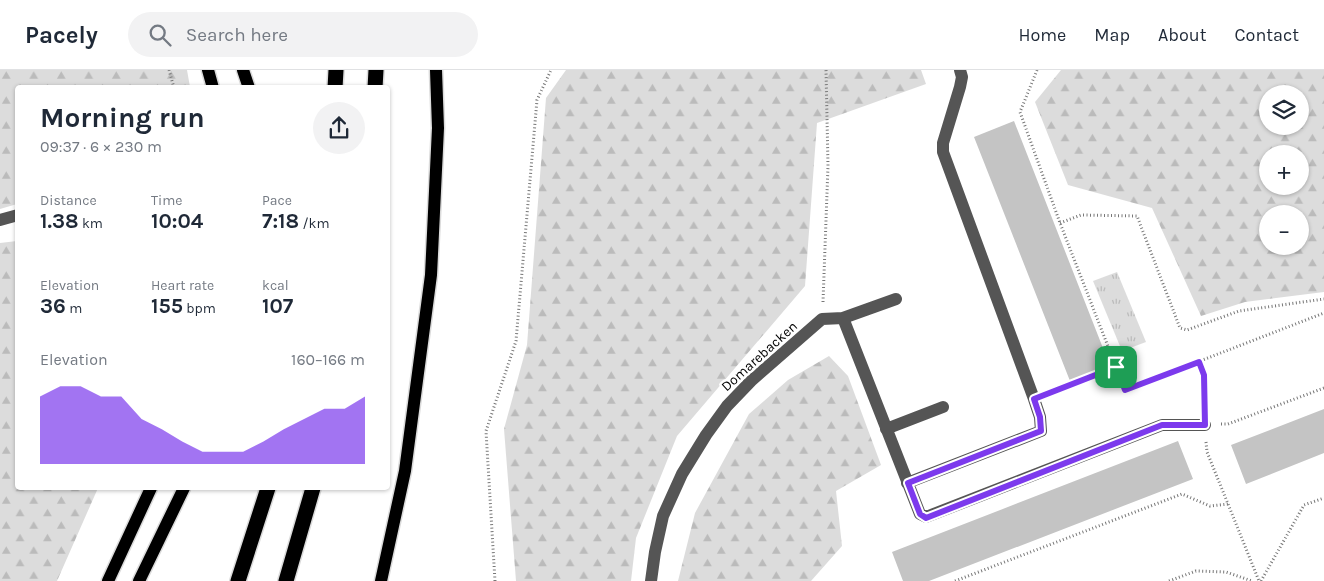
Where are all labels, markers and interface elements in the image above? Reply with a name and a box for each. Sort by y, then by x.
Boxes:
search box [128,12,478,57]
text: Pacely [25,21,98,49]
icon: search [146,21,174,49]
text: Search here [186,24,288,46]
text: Home [1018,24,1066,46]
text: Map [1094,24,1130,46]
text: About [1158,24,1207,46]
text: Contact [1235,24,1299,46]
map controls [1259,85,1309,255]
button: layers [1259,85,1309,135]
text: Morning run [40,101,205,134]
button: share [313,102,365,154]
text: 09:37 · 6 × 230 m [40,137,162,156]
button: + [1259,145,1309,195]
text: Distance [40,192,97,209]
text: Time [151,192,182,209]
text: Pace [262,192,292,209]
button: − [1259,205,1309,255]
text: 1.38 [40,209,79,233]
text: 10:04 [151,209,203,233]
text: 7:18 [262,209,299,233]
text: km [79,215,103,232]
text: /km [299,215,330,232]
text: Elevation [40,277,99,294]
text: Heart rate [151,277,214,294]
text: kcal [262,277,289,294]
text: 36 [40,294,66,318]
text: 155 [151,294,183,318]
text: 107 [262,294,293,318]
text: m [66,300,82,317]
text: bpm [183,300,216,317]
street label: Domarebacken [718,318,801,395]
pin [1095,346,1137,388]
text: Elevation [40,350,108,369]
text: 160–166 m [291,350,365,369]
icon: arrive [1102,353,1130,381]

